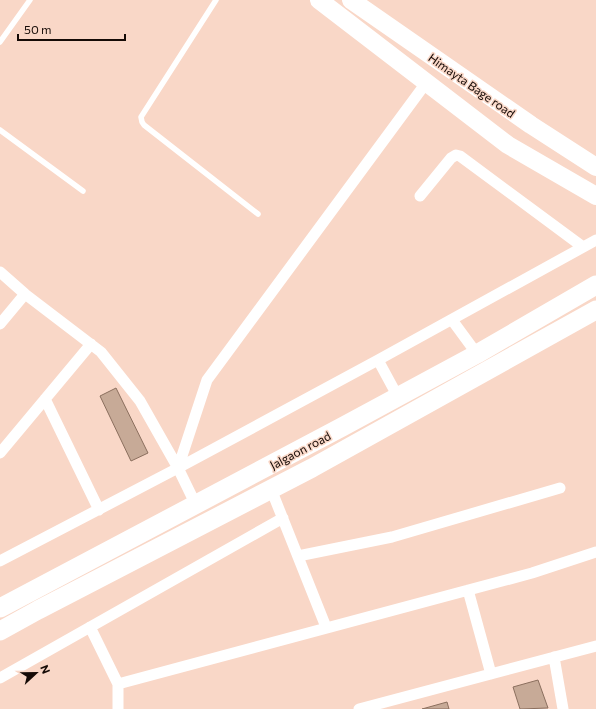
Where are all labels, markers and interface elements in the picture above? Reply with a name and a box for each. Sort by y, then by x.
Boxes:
scale bar [18,16,125,42]
text: 50 m [24,22,52,36]
street label: Himayta Bage road [426,50,518,120]
street label: Jalgaon road [267,428,333,473]
north arrow [16,653,56,693]
text: N [38,663,53,675]

